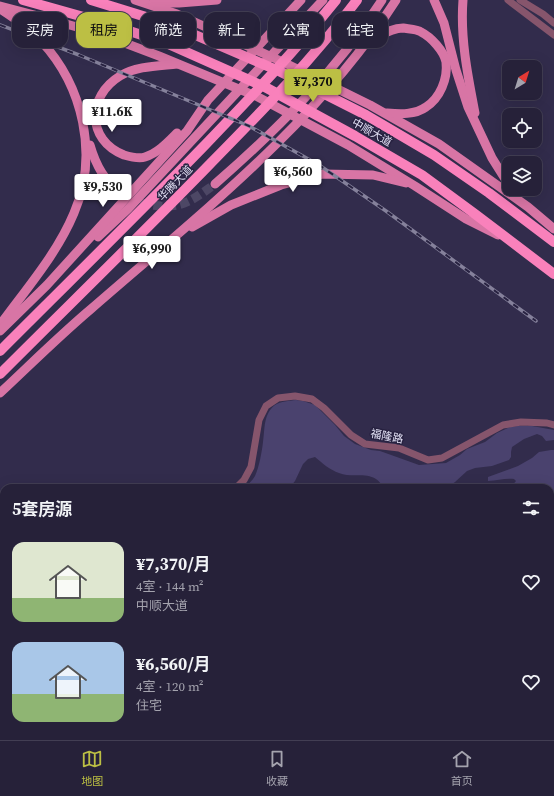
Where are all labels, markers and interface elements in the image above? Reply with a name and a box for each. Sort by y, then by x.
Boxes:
chip: 买房 [12,12,68,48]
chip: 租房 [76,12,132,48]
chip: 筛选 [140,12,196,48]
chip: 新上 [204,12,260,48]
chip: 公寓 [268,12,324,48]
chip: 住宅 [332,12,388,48]
north arrow [502,60,542,100]
map controls [502,60,542,196]
pin: ¥7,370 [280,69,346,103]
text: ¥7,370 [293,73,333,90]
pin: ¥11.6K [79,99,145,133]
text: ¥11.6K [91,103,133,120]
button: locate [502,108,542,148]
street label: 中顺大道 [349,115,395,150]
button: layers [502,156,542,196]
pin: ¥6,560 [260,159,326,193]
street label: 华腾大道 [155,162,196,204]
text: ¥6,560 [273,163,313,180]
pin: ¥9,530 [70,174,136,208]
text: ¥9,530 [83,178,123,195]
pin: ¥6,990 [119,236,185,270]
text: ¥6,990 [132,240,172,257]
street label: 福隆路 [369,426,405,447]
text: 5套房源 [12,497,72,521]
icon: filters [520,497,542,519]
text: ¥7,370/月 [136,552,211,576]
icon: home [44,558,92,606]
icon: heart [520,571,542,593]
text: 4室 · 144 m² [136,578,204,595]
text: 中顺大道 [136,597,188,614]
text: ¥6,560/月 [136,652,211,676]
icon: home [44,658,92,706]
icon: heart [520,671,542,693]
text: 4室 · 120 m² [136,678,204,695]
text: 住宅 [136,697,162,714]
tab: 地图 [81,748,103,789]
tab: 收藏 [266,748,288,789]
tab: 首页 [451,748,473,789]

